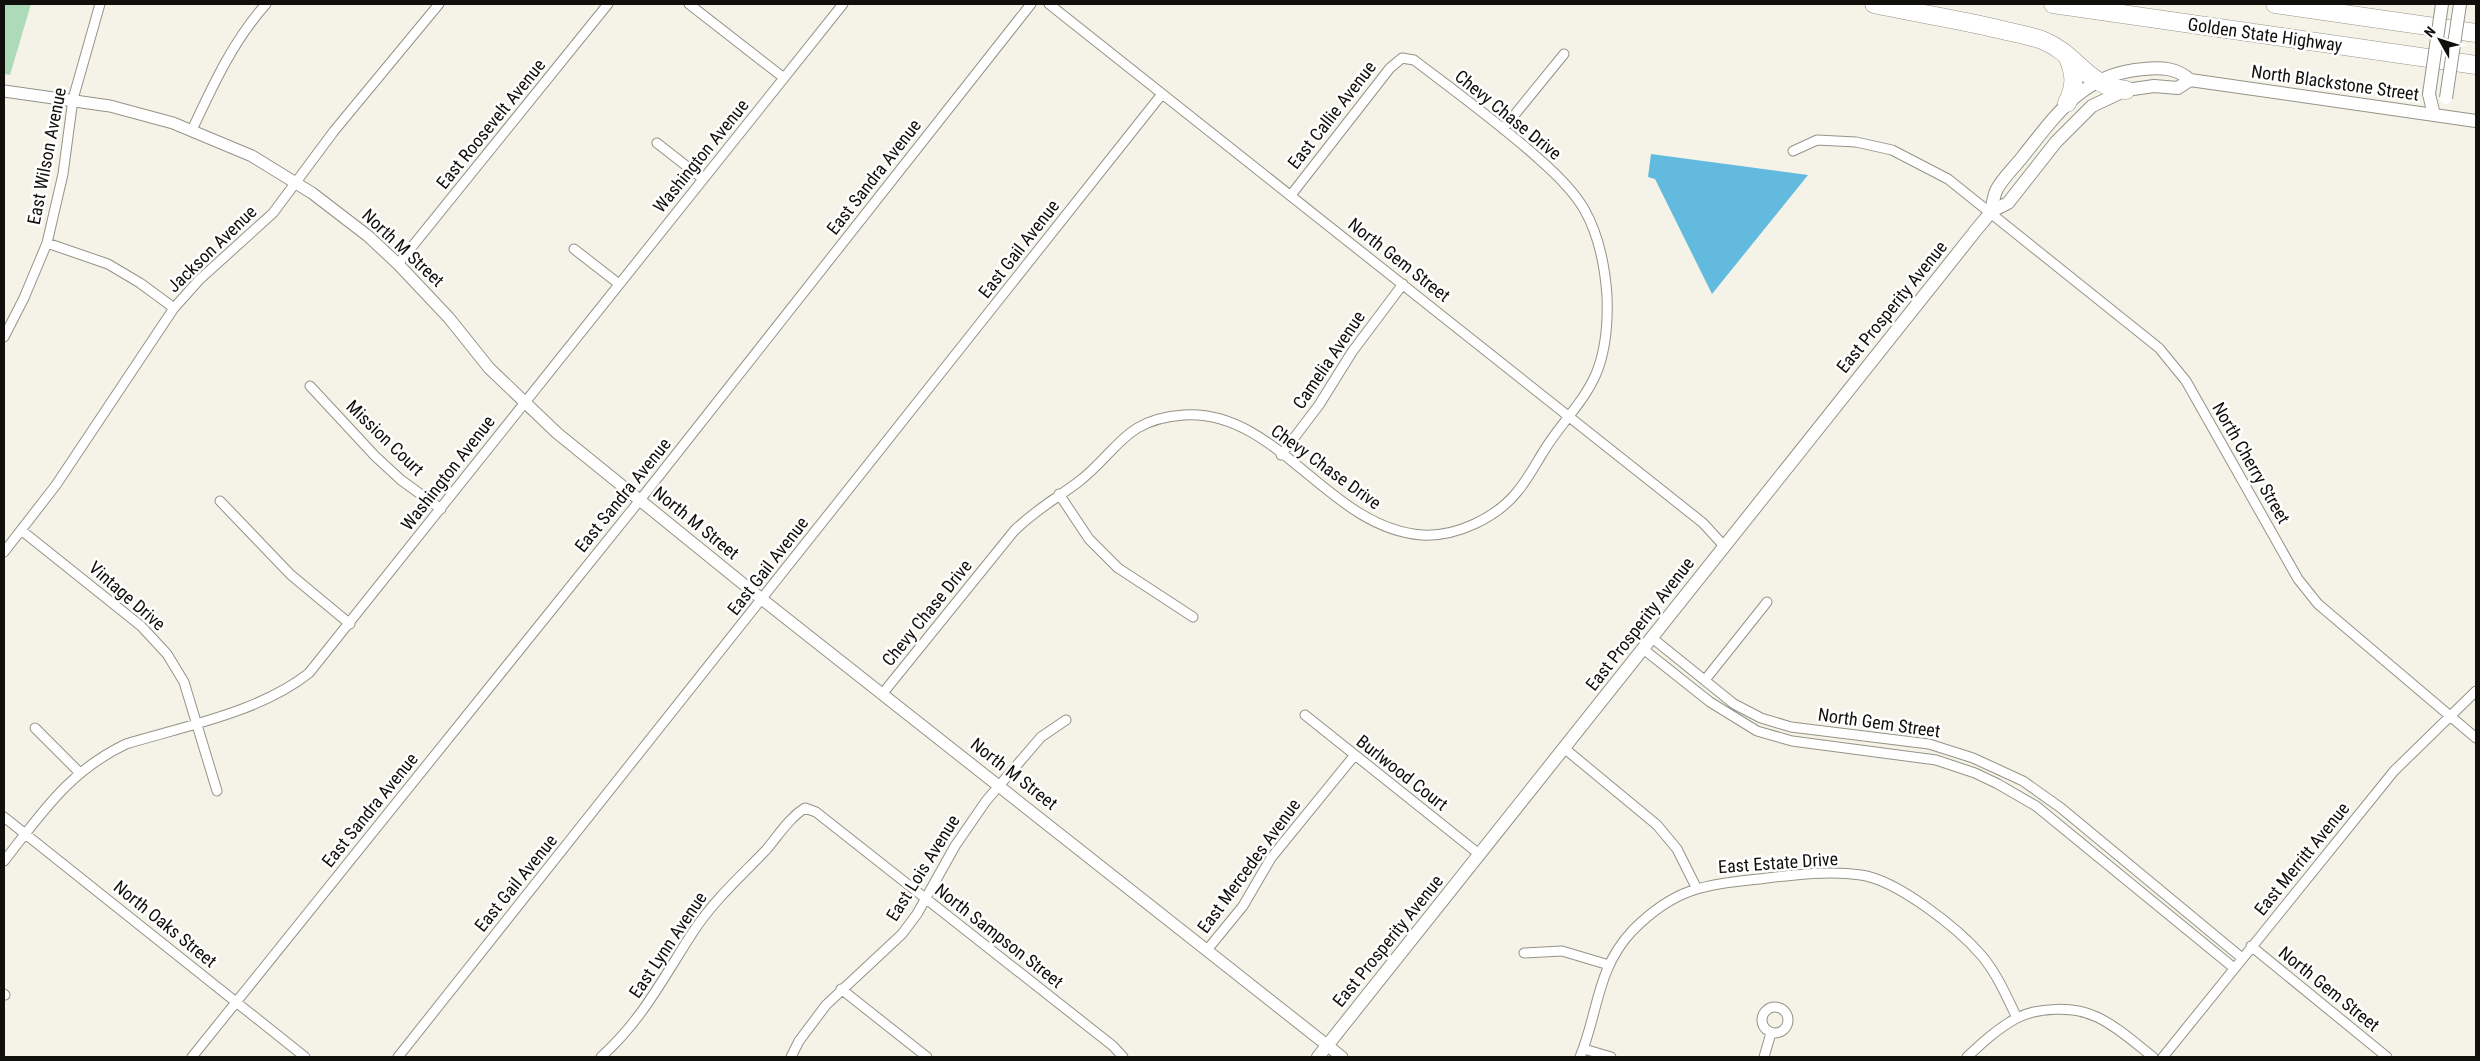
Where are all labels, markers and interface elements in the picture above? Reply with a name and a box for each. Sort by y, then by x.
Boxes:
street label: Golden State Highway [2186,13,2344,56]
north arrow [2415,15,2465,65]
text: N [2421,23,2439,40]
street label: East Roosevelt Avenue [432,55,549,193]
street label: East Callie Avenue [1283,57,1380,173]
street label: North Blackstone Street [2250,60,2420,105]
street label: Chevy Chase Drive [1451,65,1566,164]
street label: East Wilson Avenue [23,86,70,226]
street label: Washington Avenue [649,95,753,217]
street label: East Sandra Avenue [822,115,925,239]
street label: East Gail Avenue [974,195,1063,302]
street label: Jackson Avenue [163,201,261,296]
street label: North M Street [358,204,449,291]
street label: North Gem Street [1344,213,1454,306]
street label: East Prosperity Avenue [1832,237,1951,377]
street label: Camelia Avenue [1288,307,1369,413]
street label: Mission Court [342,396,428,480]
street label: North Cherry Street [2208,398,2295,527]
street label: Washington Avenue [396,411,499,534]
street label: Chevy Chase Drive [1267,420,1385,514]
street label: East Sandra Avenue [570,433,675,556]
street label: North M Street [649,482,743,564]
street label: East Gail Avenue [723,512,812,619]
street label: East Prosperity Avenue [1581,553,1698,695]
street label: Chevy Chase Drive [877,555,976,670]
street label: Vintage Drive [85,557,170,634]
street label: North Gem Street [1817,704,1942,741]
street label: Burlwood Court [1352,730,1452,815]
street label: North M Street [967,733,1062,814]
street label: East Sandra Avenue [317,748,422,871]
street label: East Mercedes Avenue [1193,794,1304,937]
street label: East Merritt Avenue [2250,798,2354,919]
street label: East Lois Avenue [882,811,964,925]
street label: East Gail Avenue [470,830,561,935]
street label: East Estate Drive [1717,848,1839,877]
street label: East Prosperity Avenue [1328,871,1447,1011]
street label: North Oaks Street [110,876,221,972]
street label: North Sampson Street [931,879,1068,992]
street label: East Lynn Avenue [624,888,711,1002]
street label: North Gem Street [2275,942,2384,1036]

